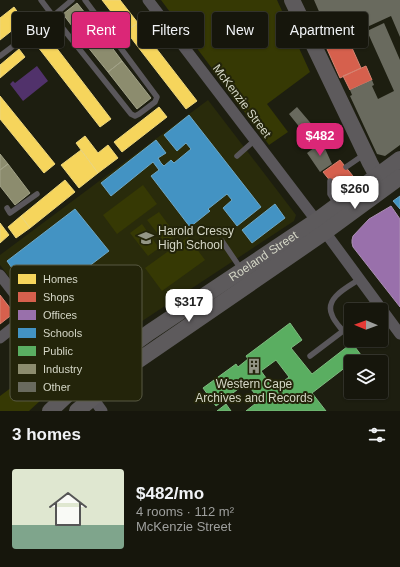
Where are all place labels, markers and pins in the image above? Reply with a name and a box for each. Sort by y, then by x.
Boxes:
pin: $482 [296,123,344,157]
pin: $260 [331,176,379,210]
place label: Harold Cressy High School [158,224,234,252]
school or university icon: Harold Cressy High School [137,229,155,247]
pin: $317 [165,289,213,323]
building icon: Western Cape Archives and Records [245,357,263,375]
place label: Western Cape Archives and Records [195,377,313,405]

